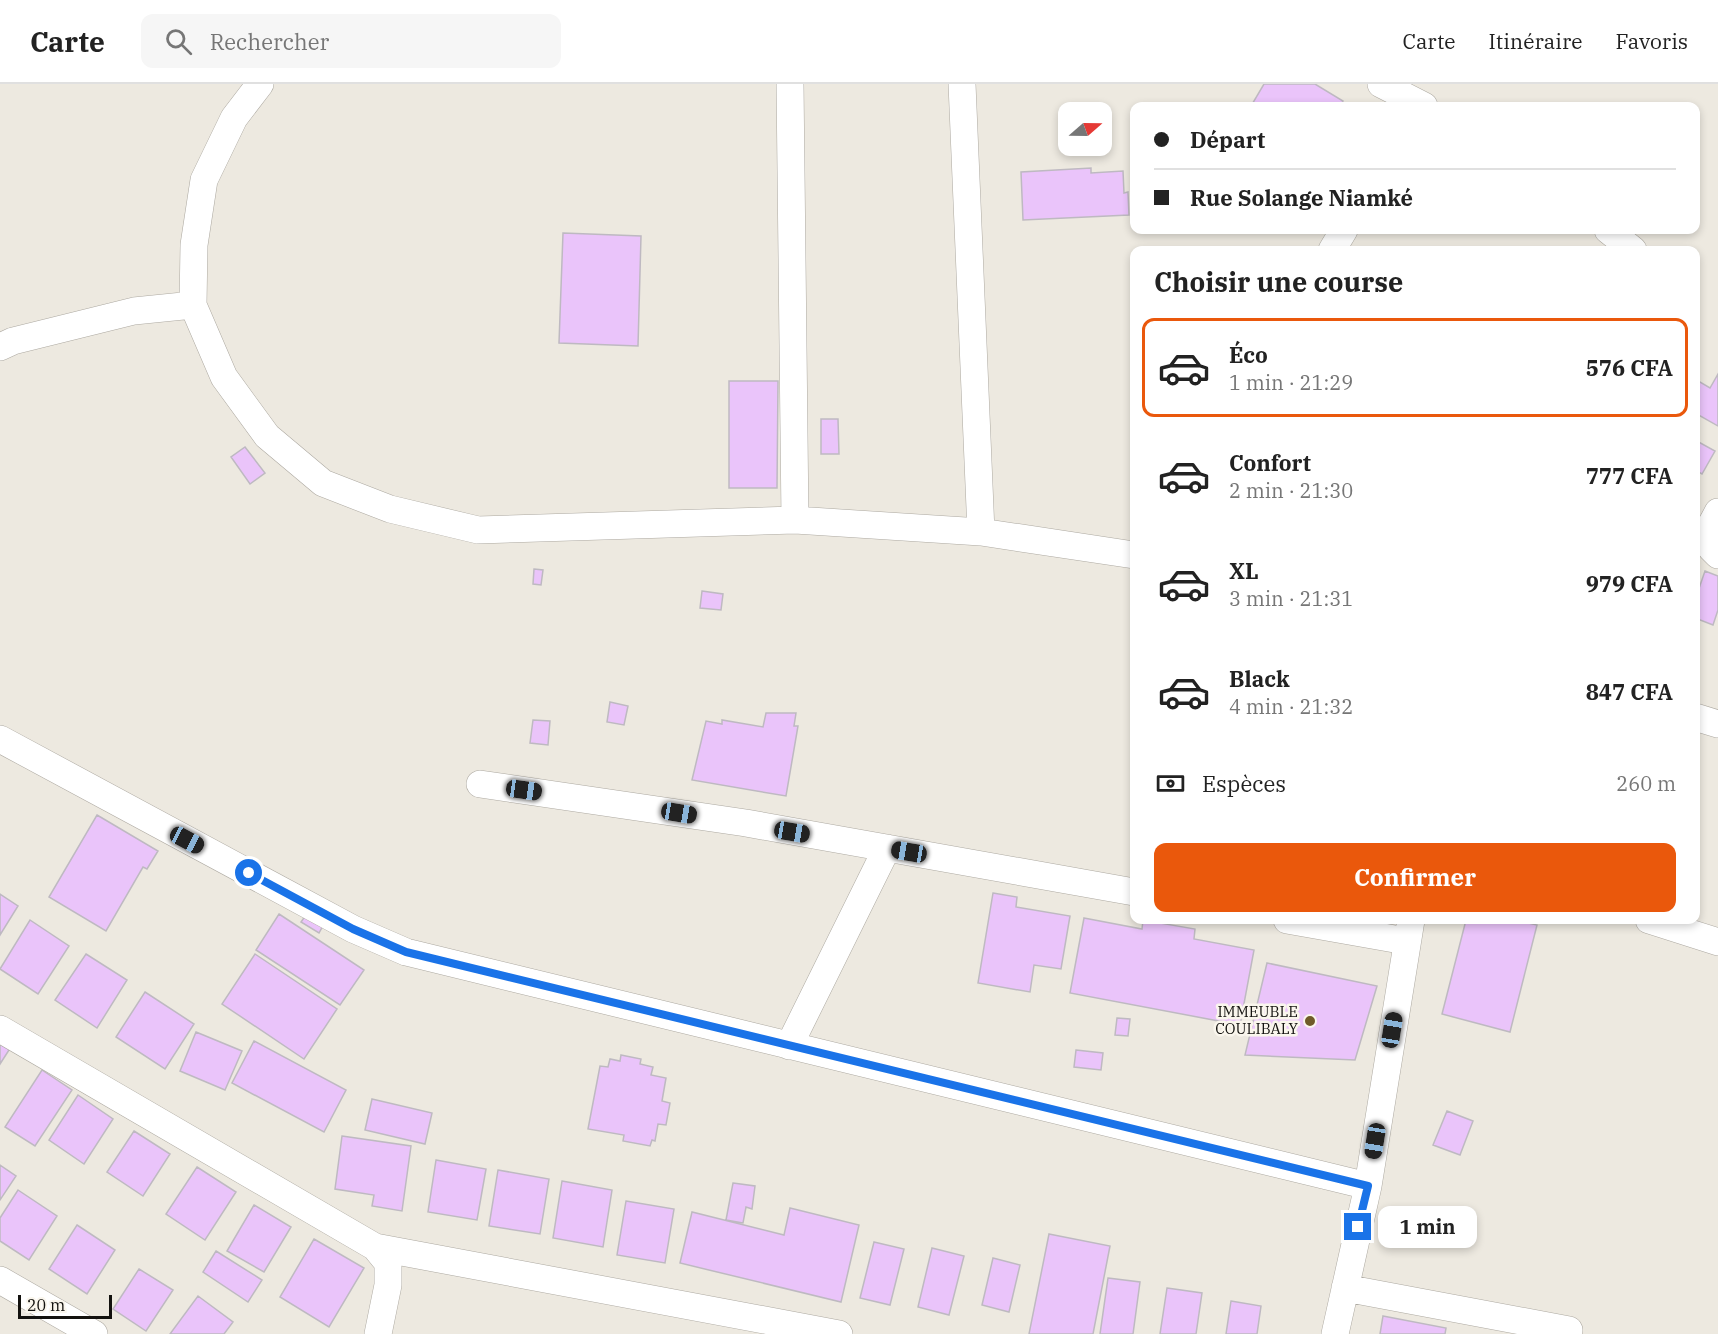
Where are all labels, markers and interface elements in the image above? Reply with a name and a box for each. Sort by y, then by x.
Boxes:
search box [141,14,561,68]
text: Carte [30,23,105,60]
icon: search [162,25,195,58]
text: Rechercher [210,27,329,56]
text: Carte [1402,27,1456,55]
text: Itinéraire [1489,27,1582,55]
text: Favoris [1615,27,1688,55]
north arrow [1058,102,1112,156]
map controls [1058,102,1112,156]
text: Départ [1190,125,1265,154]
text: Rue Solange Niamké [1190,183,1413,212]
text: Choisir une course [1154,264,1403,299]
text: Éco [1229,340,1268,369]
icon: car [1157,341,1211,395]
text: 576 CFA [1586,353,1673,382]
text: 1 min · 21:29 [1229,369,1353,396]
text: Confort [1229,448,1311,477]
icon: car [1157,449,1211,503]
text: 777 CFA [1586,461,1673,490]
text: 2 min · 21:30 [1229,477,1353,504]
text: XL [1229,556,1259,585]
icon: car [1157,557,1211,611]
text: 979 CFA [1586,569,1673,598]
text: 3 min · 21:31 [1229,585,1353,612]
text: Black [1229,664,1290,693]
icon: car [1157,665,1211,719]
text: 847 CFA [1586,677,1673,706]
text: 4 min · 21:32 [1229,693,1353,720]
icon: cash [1154,767,1187,800]
text: Espèces [1202,769,1286,798]
text: 260 m [1616,770,1676,797]
car [505,779,543,801]
car [660,801,698,825]
car [773,820,811,844]
car [167,824,207,856]
car [890,840,928,864]
button: Confirmer [1154,843,1676,912]
route start [235,859,262,886]
place label: IMMEUBLE COULIBALY [1215,1002,1298,1038]
car [1380,1011,1404,1049]
marker: IMMEUBLE COULIBALY [1303,1014,1317,1028]
car [1363,1122,1387,1160]
callout: 1 min [1379,1206,1478,1248]
route end [1344,1213,1371,1240]
text: 1 min [1400,1213,1456,1240]
scale bar [18,1292,112,1320]
text: 20 m [27,1295,65,1315]

